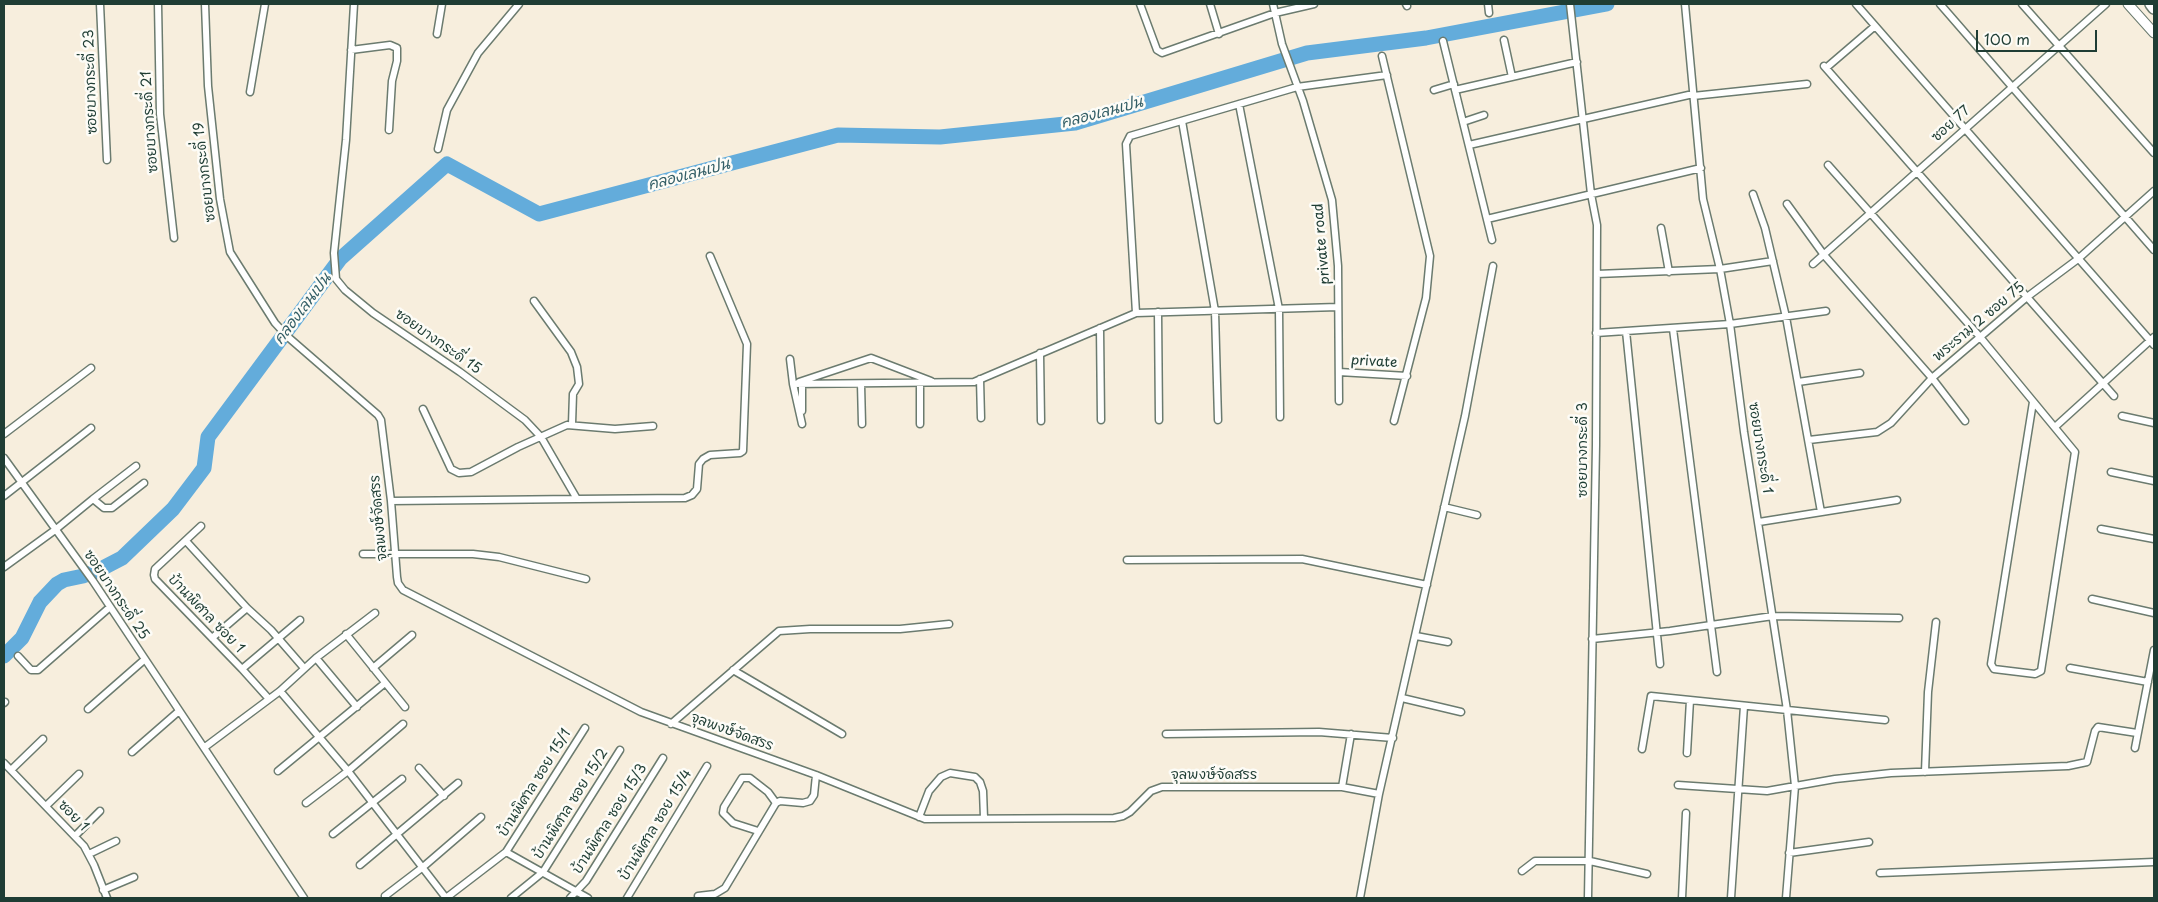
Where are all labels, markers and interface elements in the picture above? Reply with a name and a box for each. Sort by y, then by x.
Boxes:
scale bar [1978,20,2099,52]
text: 100 m [1984,27,2030,50]
street label: ซอยบางกระดี่ 23 [81,29,101,135]
street label: ซอยบางกระดี่ 21 [138,70,162,174]
water label: คลองเลนเปน [1059,93,1145,133]
street label: ซอย 77 [1928,102,1974,146]
street label: ซอยบางกระดี่ 19 [191,121,219,223]
water label: คลองเลนเปน [646,155,732,195]
street label: private road [1310,202,1334,286]
water label: คลองเลนเปน [271,270,335,348]
street label: พระราม 2 ซอย 75 [1930,279,2028,365]
street label: ซอยบางกระดี่ 15 [392,306,484,378]
street label: private [1350,352,1398,372]
street label: ซอยบางกระดี่ 1 [1744,401,1776,495]
street label: ซอยบางกระดี่ 3 [1575,402,1591,498]
street label: จุลพงษ์จัดสรร [367,474,391,562]
street label: ซอยบางกระดี่ 25 [80,547,152,643]
street label: บ้านพิศาล ซอย 1 [164,571,248,657]
street label: จุลพงษ์จัดสรร [688,709,776,755]
street label: บ้านพิศาล ซอย 15/1 [495,726,575,840]
street label: บ้านพิศาล ซอย 15/2 [530,746,612,862]
street label: บ้านพิศาล ซอย 15/3 [569,761,651,877]
street label: บ้านพิศาล ซอย 15/4 [616,766,696,884]
street label: จุลพงษ์จัดสรร [1171,767,1257,783]
street label: ซอย 1 [54,797,92,835]

